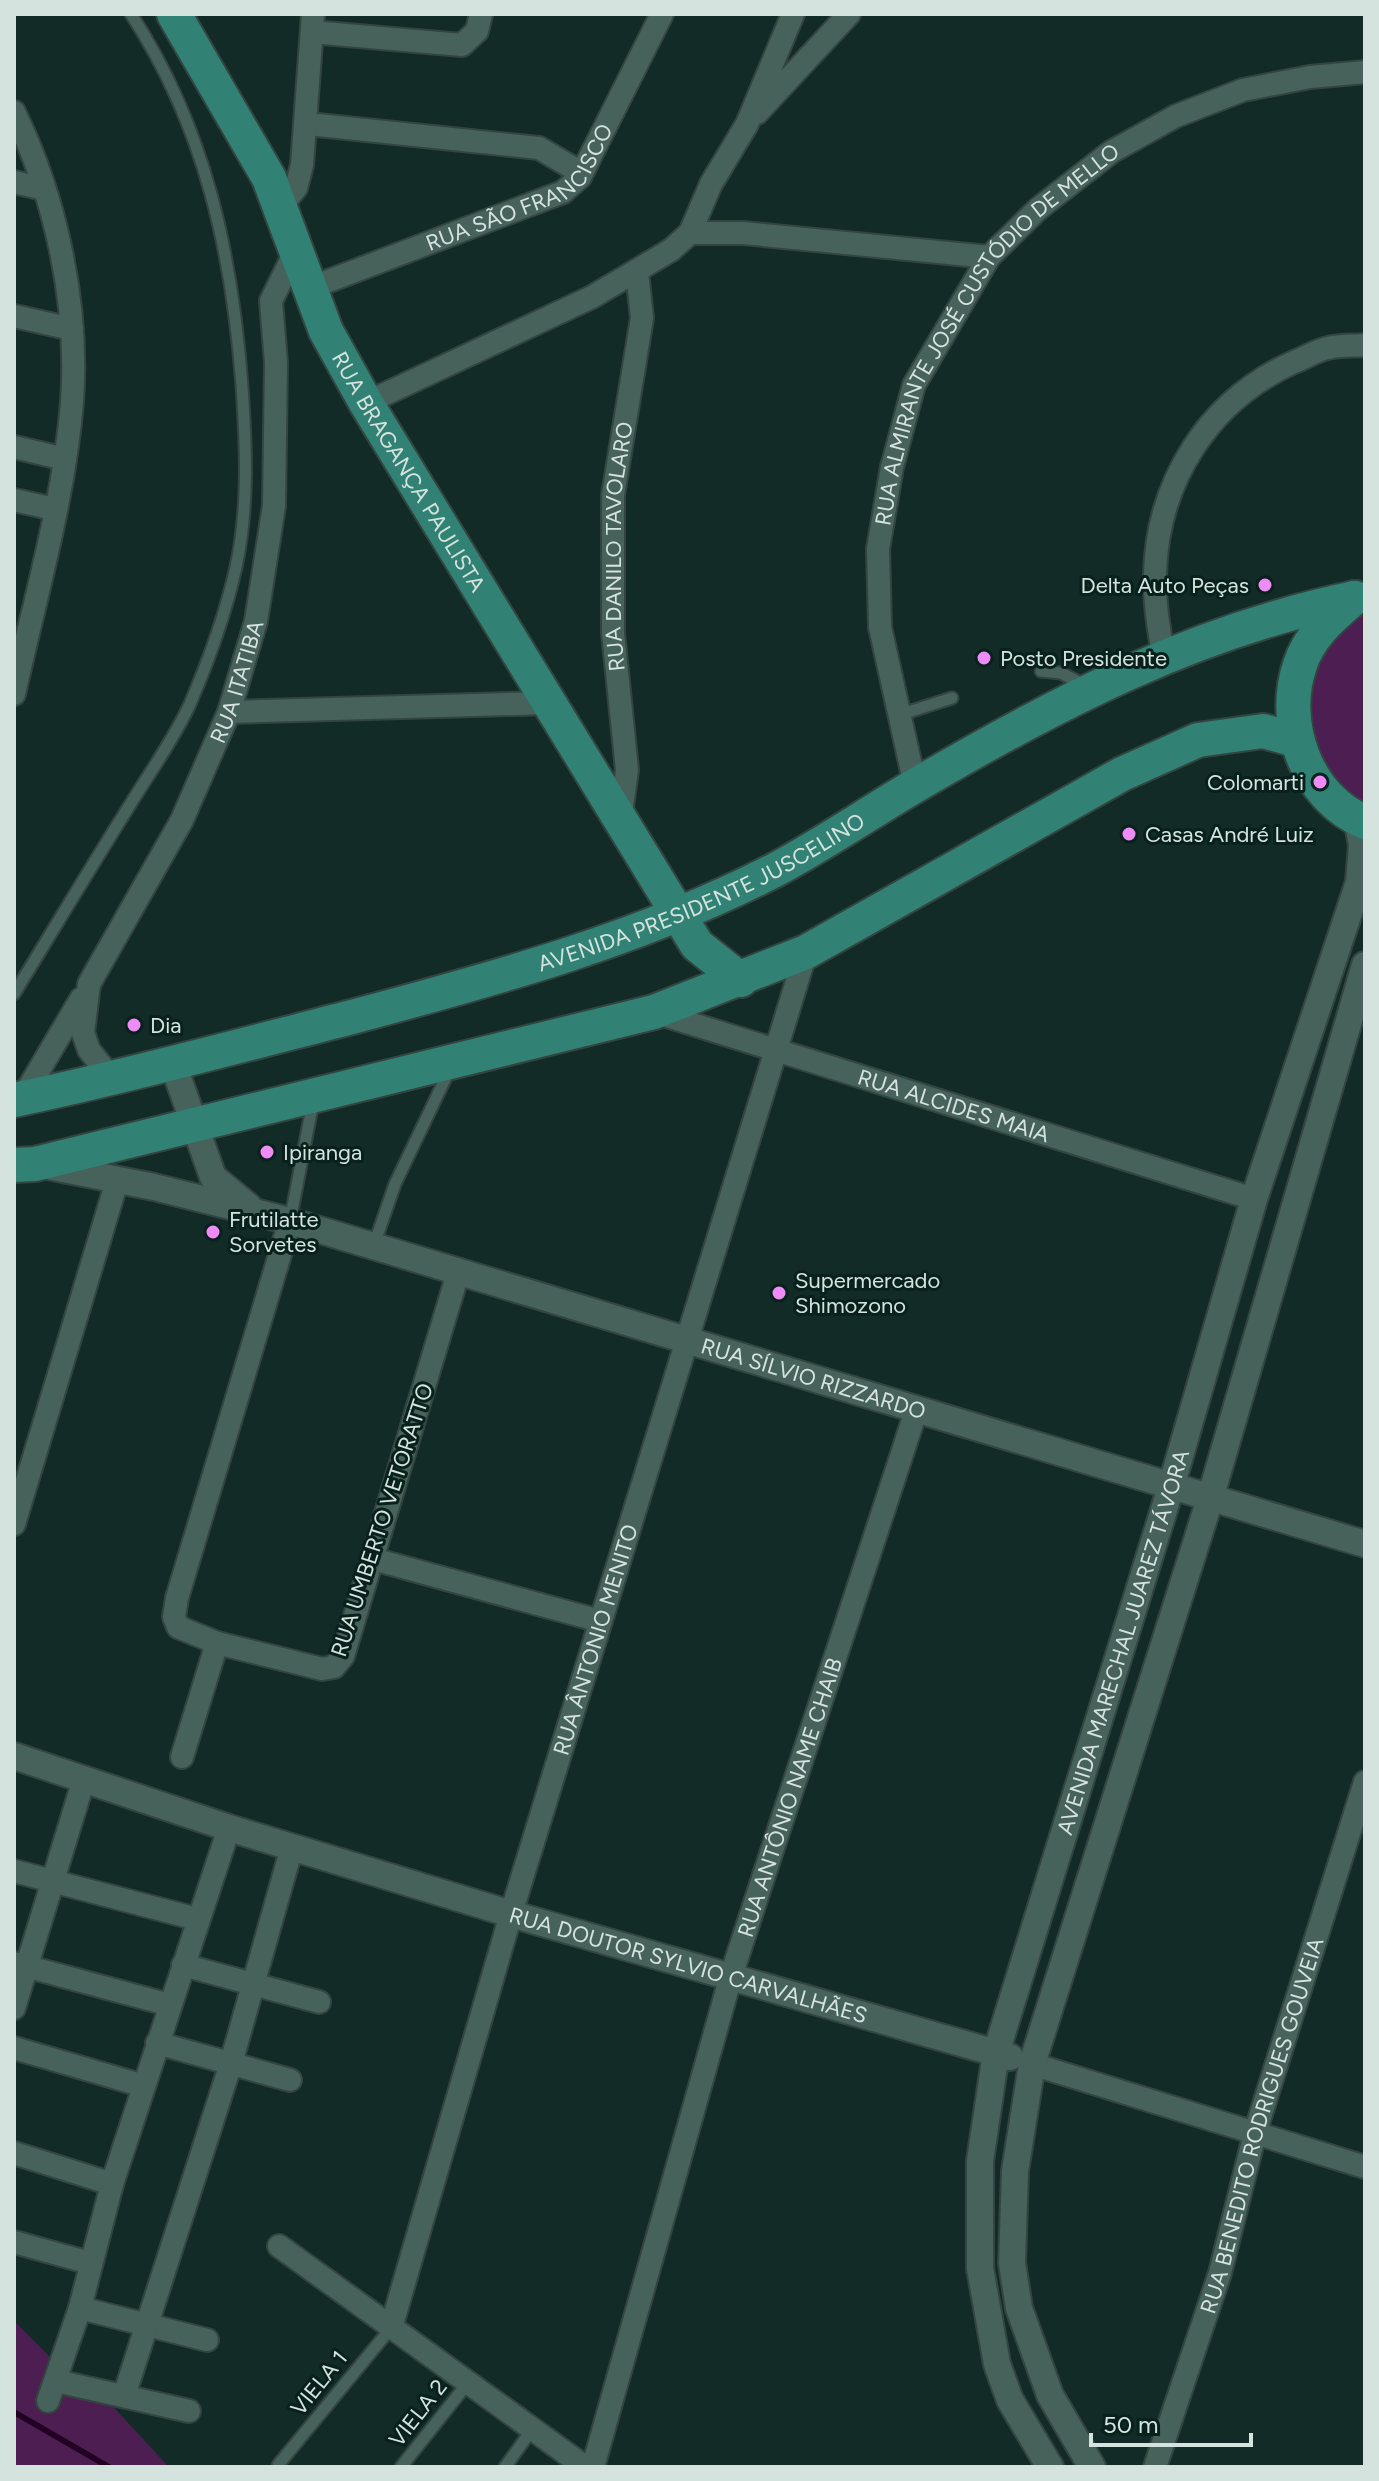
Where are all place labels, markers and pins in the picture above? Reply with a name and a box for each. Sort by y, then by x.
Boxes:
place label: Delta Auto Peças [1081,572,1249,599]
marker: Delta Auto Peças [1256,576,1274,594]
place label: Posto Presidente [1000,645,1167,672]
marker: Posto Presidente [975,649,993,667]
place label: Colomarti [1207,769,1304,796]
marker: Colomarti [1311,773,1329,791]
place label: Casas André Luiz [1145,821,1314,848]
marker: Casas André Luiz [1120,825,1138,843]
place label: Dia [150,1012,181,1039]
marker: Dia [125,1016,143,1034]
place label: Ipiranga [283,1139,362,1166]
marker: Ipiranga [258,1143,276,1161]
place label: Frutilatte Sorvetes [229,1206,319,1258]
marker: Frutilatte Sorvetes [204,1223,222,1241]
place label: Supermercado Shimozono [795,1267,940,1319]
marker: Supermercado Shimozono [770,1284,788,1302]

